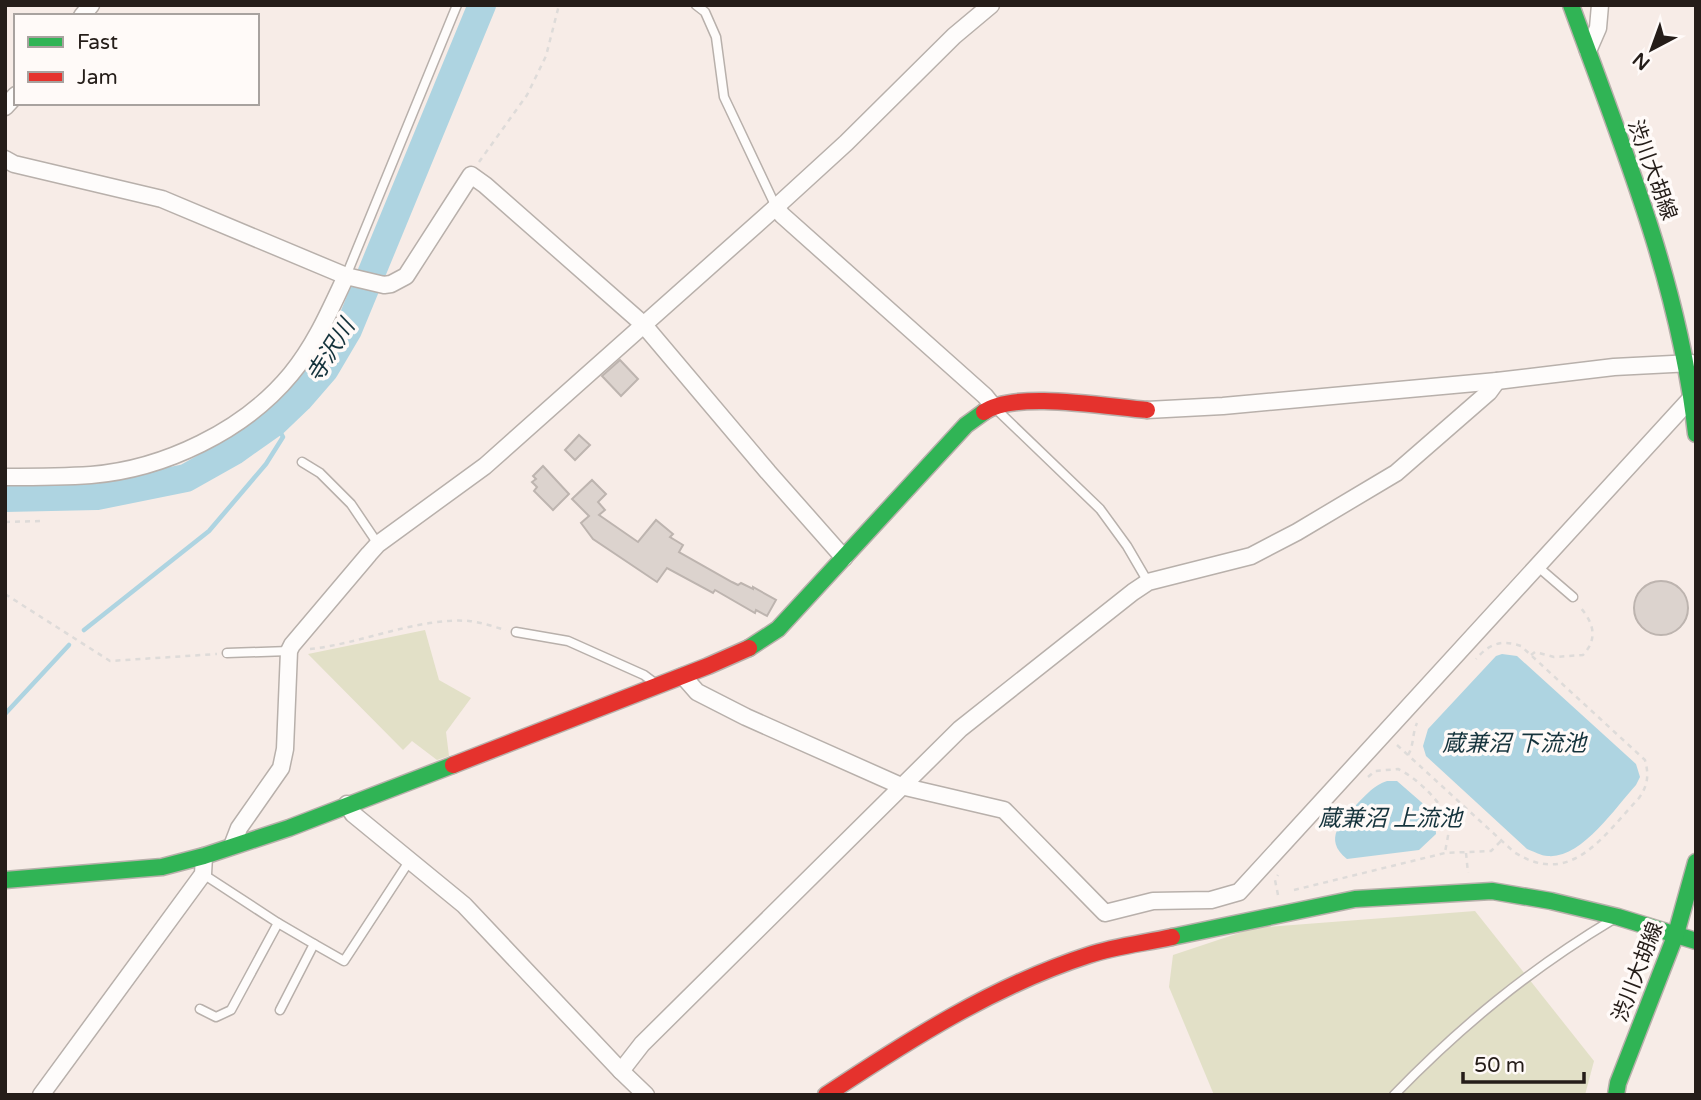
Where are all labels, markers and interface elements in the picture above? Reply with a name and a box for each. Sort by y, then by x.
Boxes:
legend [14,14,259,105]
north arrow [1617,14,1687,84]
text: Fast [77,30,118,55]
text: N [1629,48,1654,74]
text: Jam [77,65,118,90]
street label: 渋川大胡線 [1622,116,1682,224]
water label: 寺沢川 [301,312,363,388]
water label: 蔵兼沼 下流池 [1442,730,1588,758]
water label: 蔵兼沼 上流池 [1318,805,1464,833]
street label: 渋川大胡線 [1608,919,1668,1025]
scale bar [1463,1040,1584,1084]
text: 50 m [1474,1053,1525,1078]

